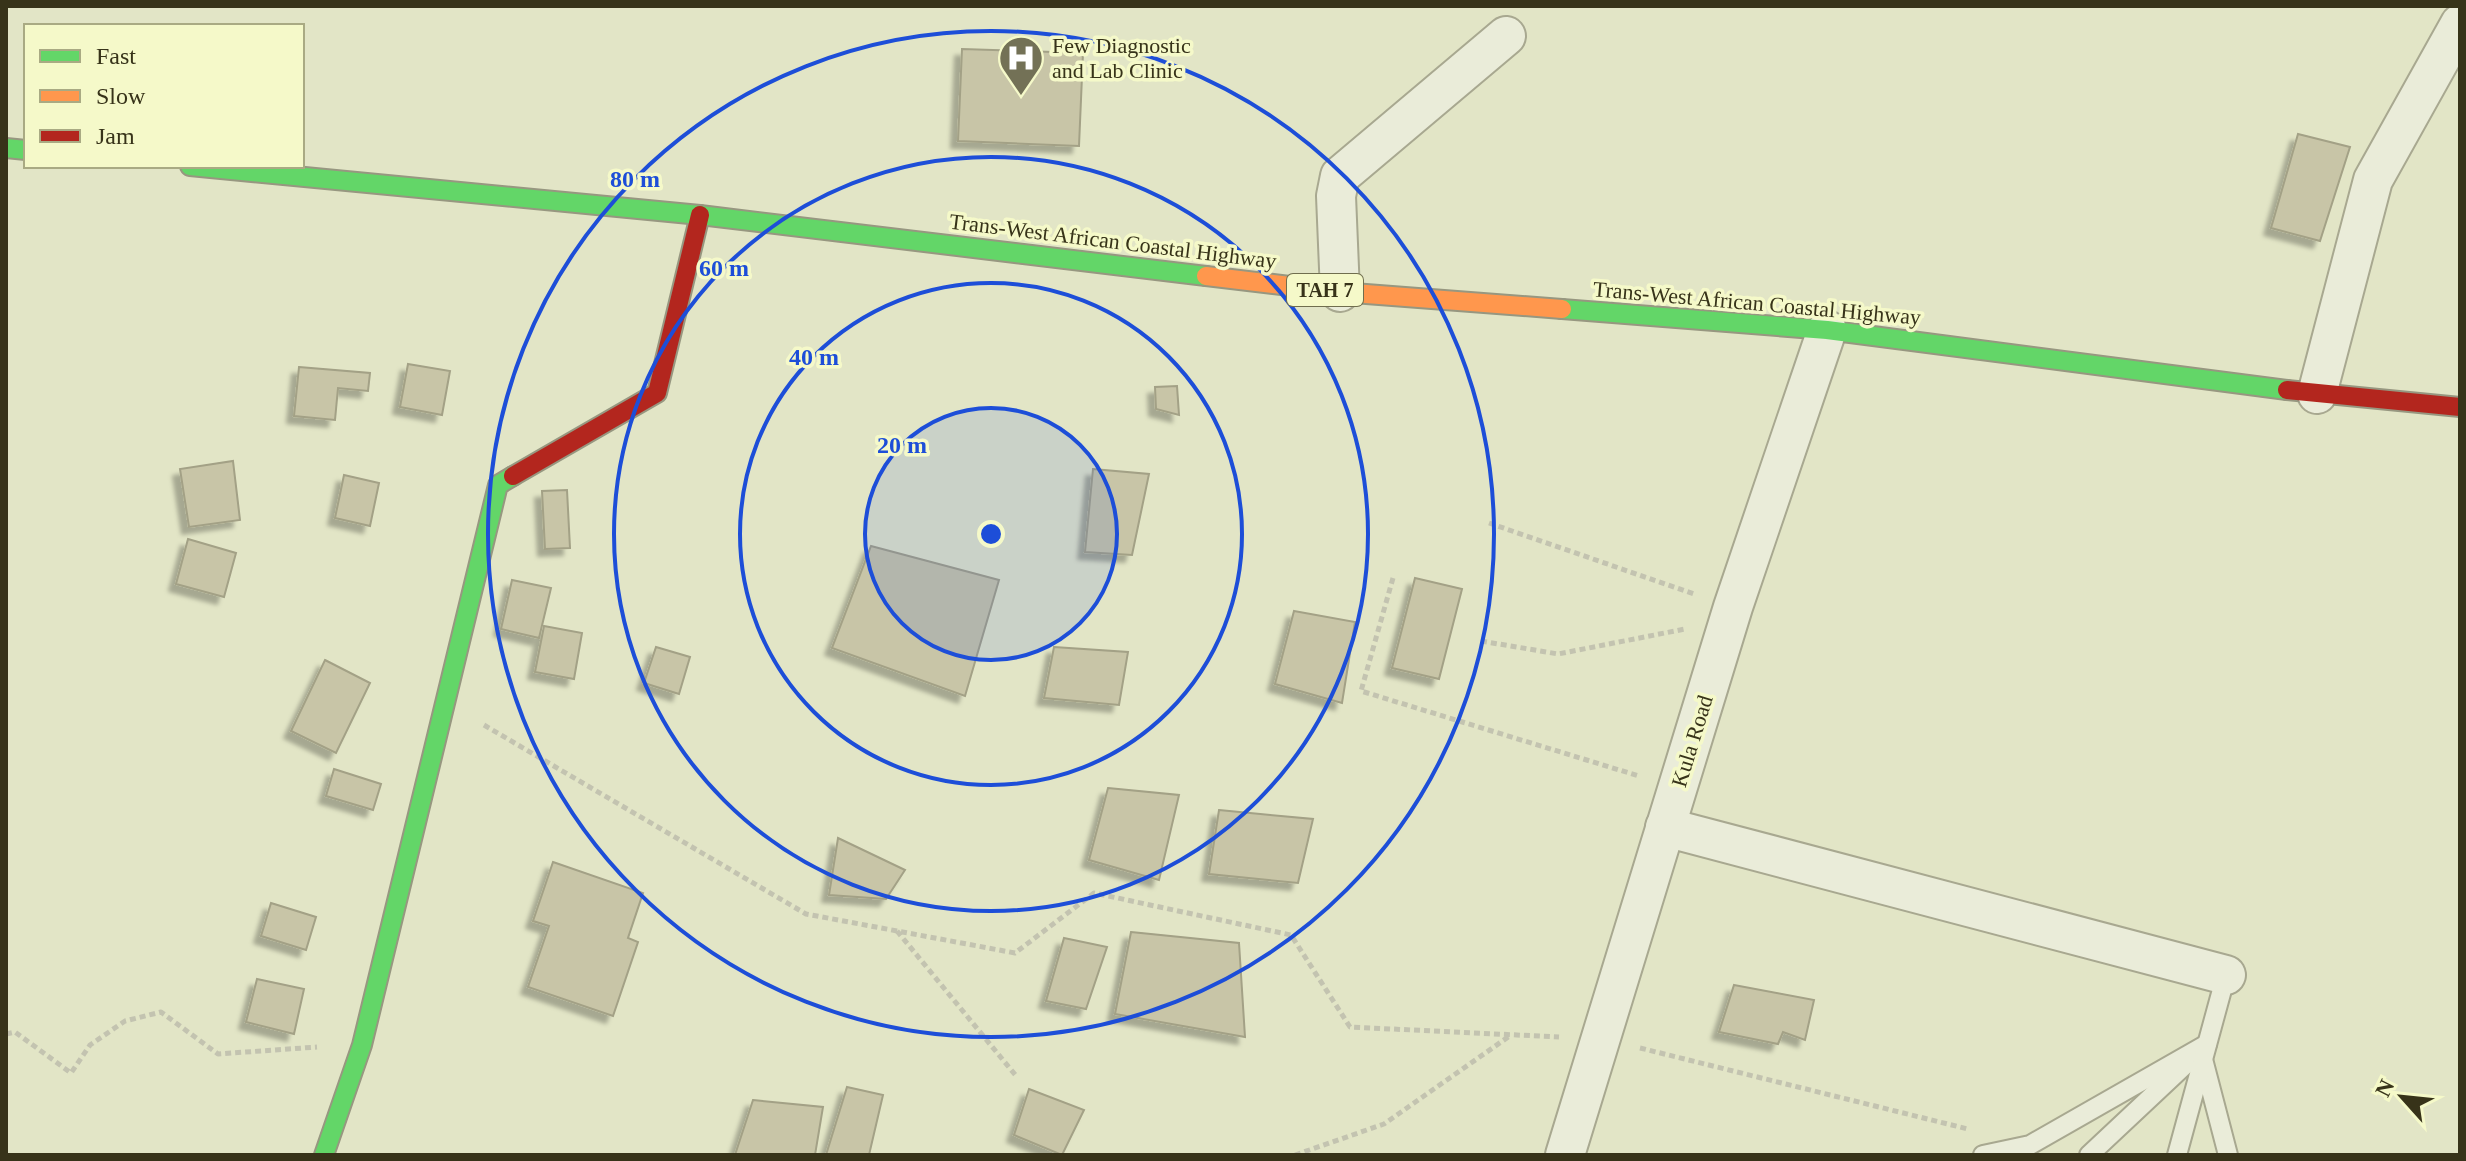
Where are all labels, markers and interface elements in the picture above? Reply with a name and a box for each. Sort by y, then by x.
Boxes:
legend [24,24,304,168]
place label: Few Diagnostic and Lab Clinic [1052,33,1191,83]
hospital icon: Few Diagnostic and Lab Clinic [997,34,1045,97]
text: Fast [96,43,136,69]
text: Slow [96,83,146,109]
text: Jam [96,123,135,149]
text: 80 m [610,166,660,192]
street label: Trans-West African Coastal Highway [948,209,1278,273]
text: 60 m [699,255,749,281]
road number: TAH 7 [1287,274,1363,306]
street label: Trans-West African Coastal Highway [1592,276,1922,330]
text: 40 m [789,344,839,370]
text: 20 m [877,432,927,458]
centre of rings [977,520,1005,548]
street label: Kula Road [1666,692,1718,790]
north arrow [2362,1057,2442,1137]
text: N [2370,1075,2399,1101]

